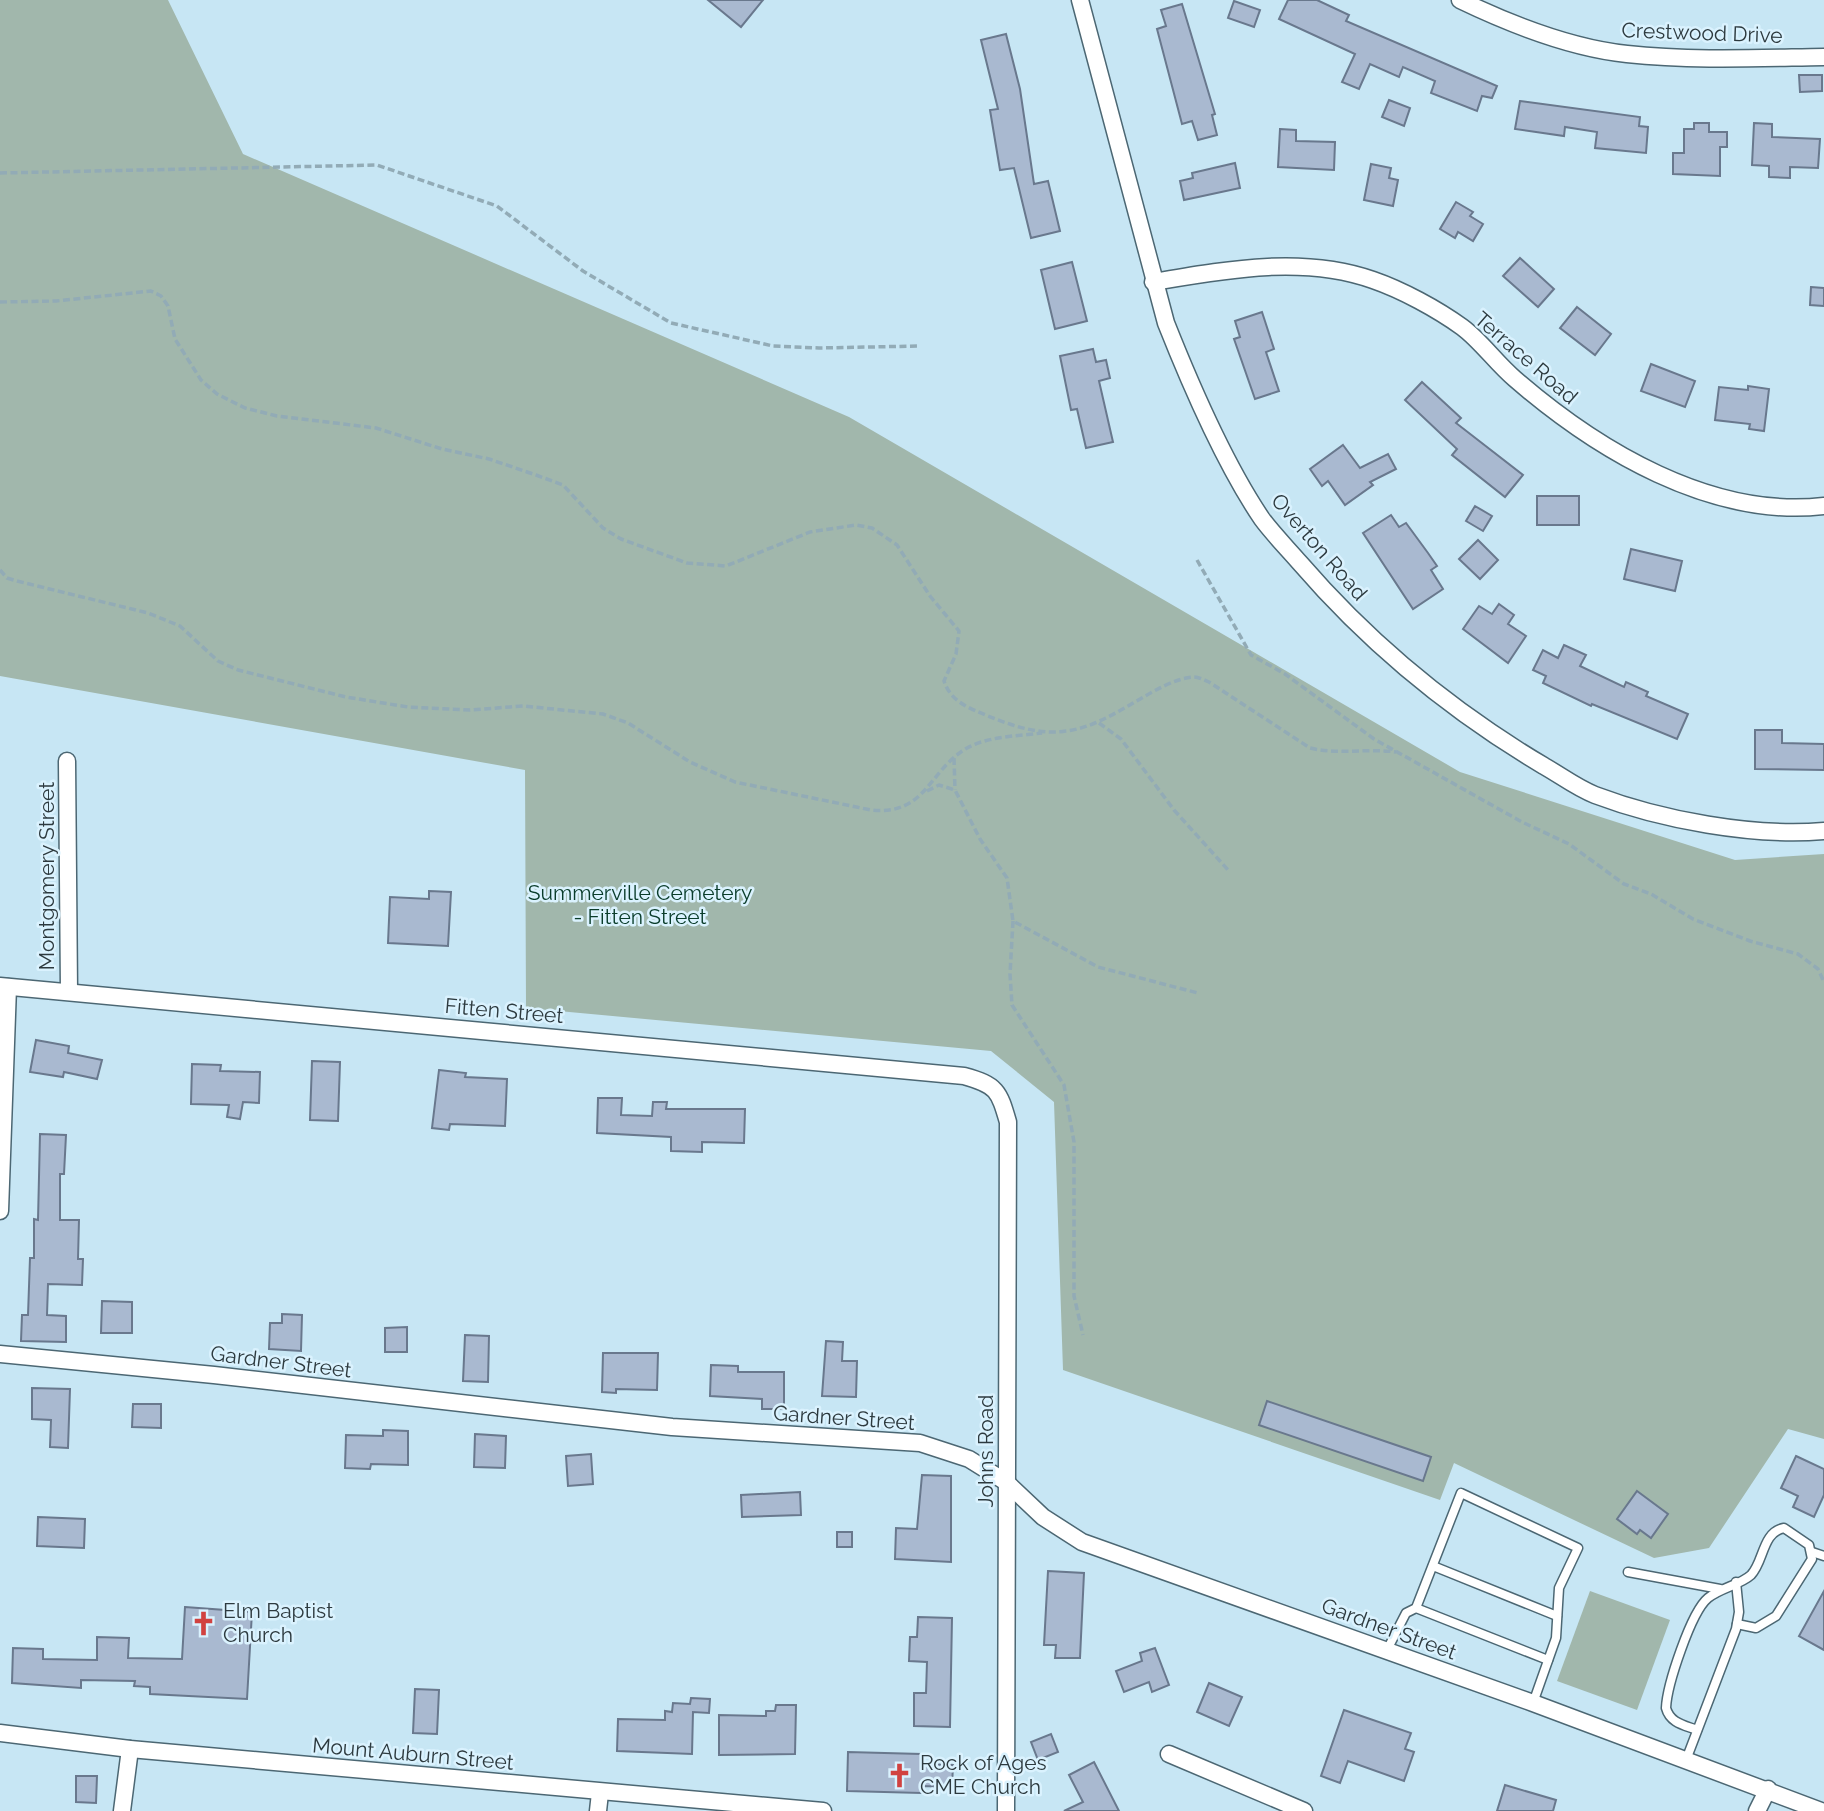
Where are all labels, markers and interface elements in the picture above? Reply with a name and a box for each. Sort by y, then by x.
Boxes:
street label: Crestwood Drive [1621,17,1783,48]
street label: Terrace Road [1470,306,1583,409]
street label: Overton Road [1266,488,1373,605]
street label: Montgomery Street [34,782,59,970]
park label: Summerville Cemetery - Fitten Street [528,880,752,929]
street label: Fitten Street [444,993,564,1028]
street label: Gardner Street [209,1340,353,1383]
street label: Johns Road [973,1395,998,1507]
street label: Gardner Street [773,1400,916,1435]
street label: Gardner Street [1318,1593,1460,1665]
place label: Elm Baptist Church [223,1598,333,1647]
church icon: Elm Baptist Church [189,1609,217,1637]
street label: Mount Auburn Street [311,1732,515,1775]
place label: Rock of Ages CME Church [920,1750,1047,1799]
church icon: Rock of Ages CME Church [886,1761,914,1789]

